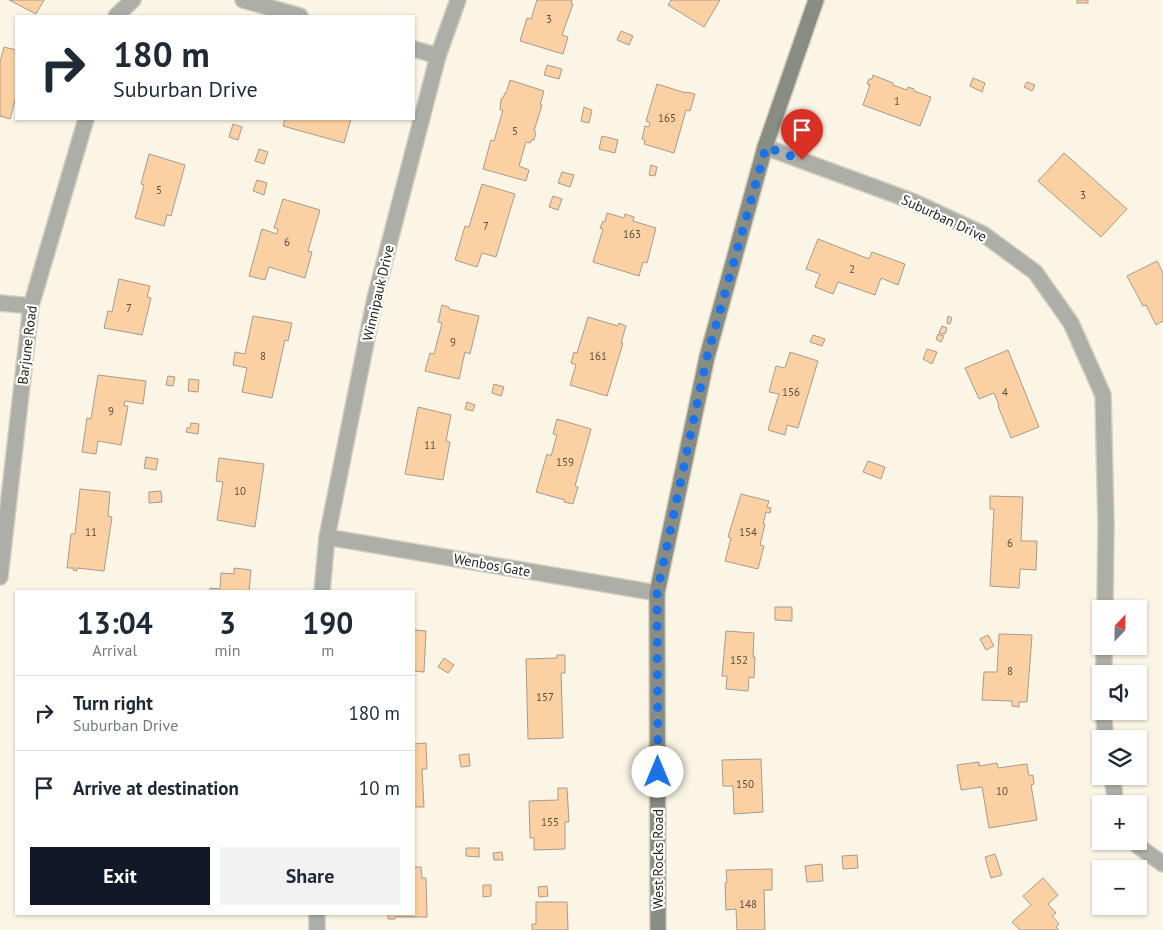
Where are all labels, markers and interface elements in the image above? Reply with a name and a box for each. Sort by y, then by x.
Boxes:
house number: 3 [546,12,552,26]
text: 180 m [113,31,210,77]
icon: right [30,35,95,100]
text: Suburban Drive [113,75,258,103]
house number: 1 [894,94,900,108]
pin [781,109,823,160]
house number: 165 [658,111,676,125]
icon: arrive [788,116,816,144]
house number: 5 [512,124,518,138]
house number: 5 [156,183,162,197]
house number: 3 [1080,188,1086,202]
street label: Suburban Drive [898,190,990,246]
house number: 7 [483,219,489,233]
house number: 163 [623,227,641,241]
house number: 6 [284,235,290,249]
street label: Winnipauk Drive [358,243,398,343]
house number: 2 [849,262,855,276]
house number: 7 [126,301,132,315]
street label: Barjune Road [13,305,41,385]
house number: 9 [450,335,456,349]
house number: 8 [260,349,266,363]
house number: 161 [589,349,607,363]
house number: 156 [782,385,800,399]
house number: 4 [1002,385,1008,399]
house number: 9 [108,404,114,418]
house number: 11 [424,438,436,452]
house number: 159 [556,455,574,469]
house number: 10 [234,484,246,498]
house number: 11 [85,525,97,539]
house number: 154 [739,525,757,539]
house number: 6 [1007,536,1013,550]
street label: Wenbos Gate [452,549,532,581]
north arrow [1092,600,1148,655]
map controls [1092,600,1147,915]
text: 13:04 [77,603,153,642]
text: 3 [219,603,236,642]
text: 190 [302,603,353,642]
text: Arrival [92,640,137,660]
text: min [215,640,241,660]
text: m [321,640,334,660]
house number: 152 [730,653,748,667]
house number: 8 [1007,664,1013,678]
button: sound [1092,665,1147,720]
house number: 157 [536,690,554,704]
text: Turn right [73,691,153,715]
icon: right [30,699,58,727]
text: 180 m [348,701,400,725]
text: Suburban Drive [73,715,178,735]
button: layers [1092,730,1147,785]
position arrow [631,745,683,797]
icon: arrive [30,774,58,802]
text: Arrive at destination [73,776,239,800]
text: 10 m [359,776,400,800]
house number: 150 [736,777,754,791]
house number: 10 [996,784,1008,798]
button: + [1092,795,1147,850]
street label: West Rocks Road [649,809,667,909]
house number: 155 [541,815,559,829]
button: Exit [30,847,210,905]
button: Share [220,847,400,905]
button: − [1092,860,1147,915]
house number: 148 [739,897,757,911]

